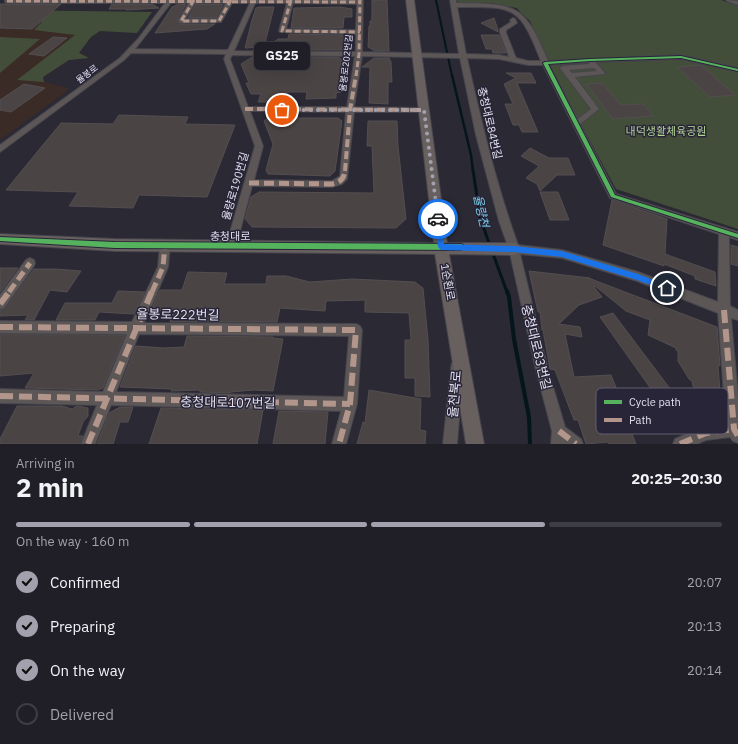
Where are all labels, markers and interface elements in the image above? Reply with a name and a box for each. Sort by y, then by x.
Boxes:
street label: 율봉로202번길 [337,34,354,92]
callout: GS25 [254,42,310,70]
text: GS25 [265,47,299,64]
street label: 율봉로 [73,62,100,85]
street label: 충청대로84번길 [475,85,505,161]
pin [265,93,299,127]
icon: bag [271,99,293,121]
park label: 내덕생활체육공원 [626,124,706,138]
street label: 율량로190번길 [219,150,251,222]
water label: 율량천 [470,193,493,231]
courier [418,199,458,239]
icon: car [427,208,449,230]
street label: 충청대로 [210,229,250,243]
street label: 1순환로 [438,263,458,301]
pin [650,271,684,305]
icon: home [656,277,678,299]
street label: 충청대로83번길 [518,303,555,392]
street label: 율봉로222번길 [136,305,220,324]
street label: 율천북로 [444,369,465,419]
legend [596,388,728,434]
street label: 충청대로107번길 [180,393,276,412]
text: Cycle path [629,395,681,409]
text: Path [629,413,652,427]
text: Arriving in [16,455,75,472]
text: 20:25–20:30 [631,469,722,488]
text: 2 min [16,470,84,504]
text: On the way · 160 m [16,533,129,550]
icon: check [16,571,38,593]
text: Confirmed [50,573,120,592]
text: 20:07 [687,574,722,591]
icon: check [16,615,38,637]
text: Preparing [50,617,115,636]
text: 20:13 [687,618,722,635]
icon: check [16,659,38,681]
text: On the way [50,661,125,680]
text: 20:14 [687,662,722,679]
text: Delivered [50,705,114,724]

